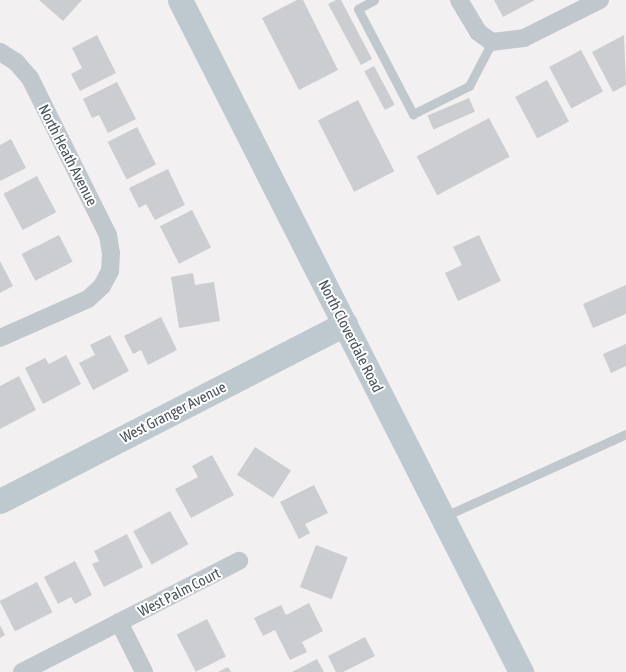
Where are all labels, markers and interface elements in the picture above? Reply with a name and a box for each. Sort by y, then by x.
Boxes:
street label: North Heath Avenue [35,101,101,209]
street label: North Cloverdale Road [315,277,387,395]
street label: West Granger Avenue [117,378,229,446]
street label: West Palm Court [135,564,223,620]

